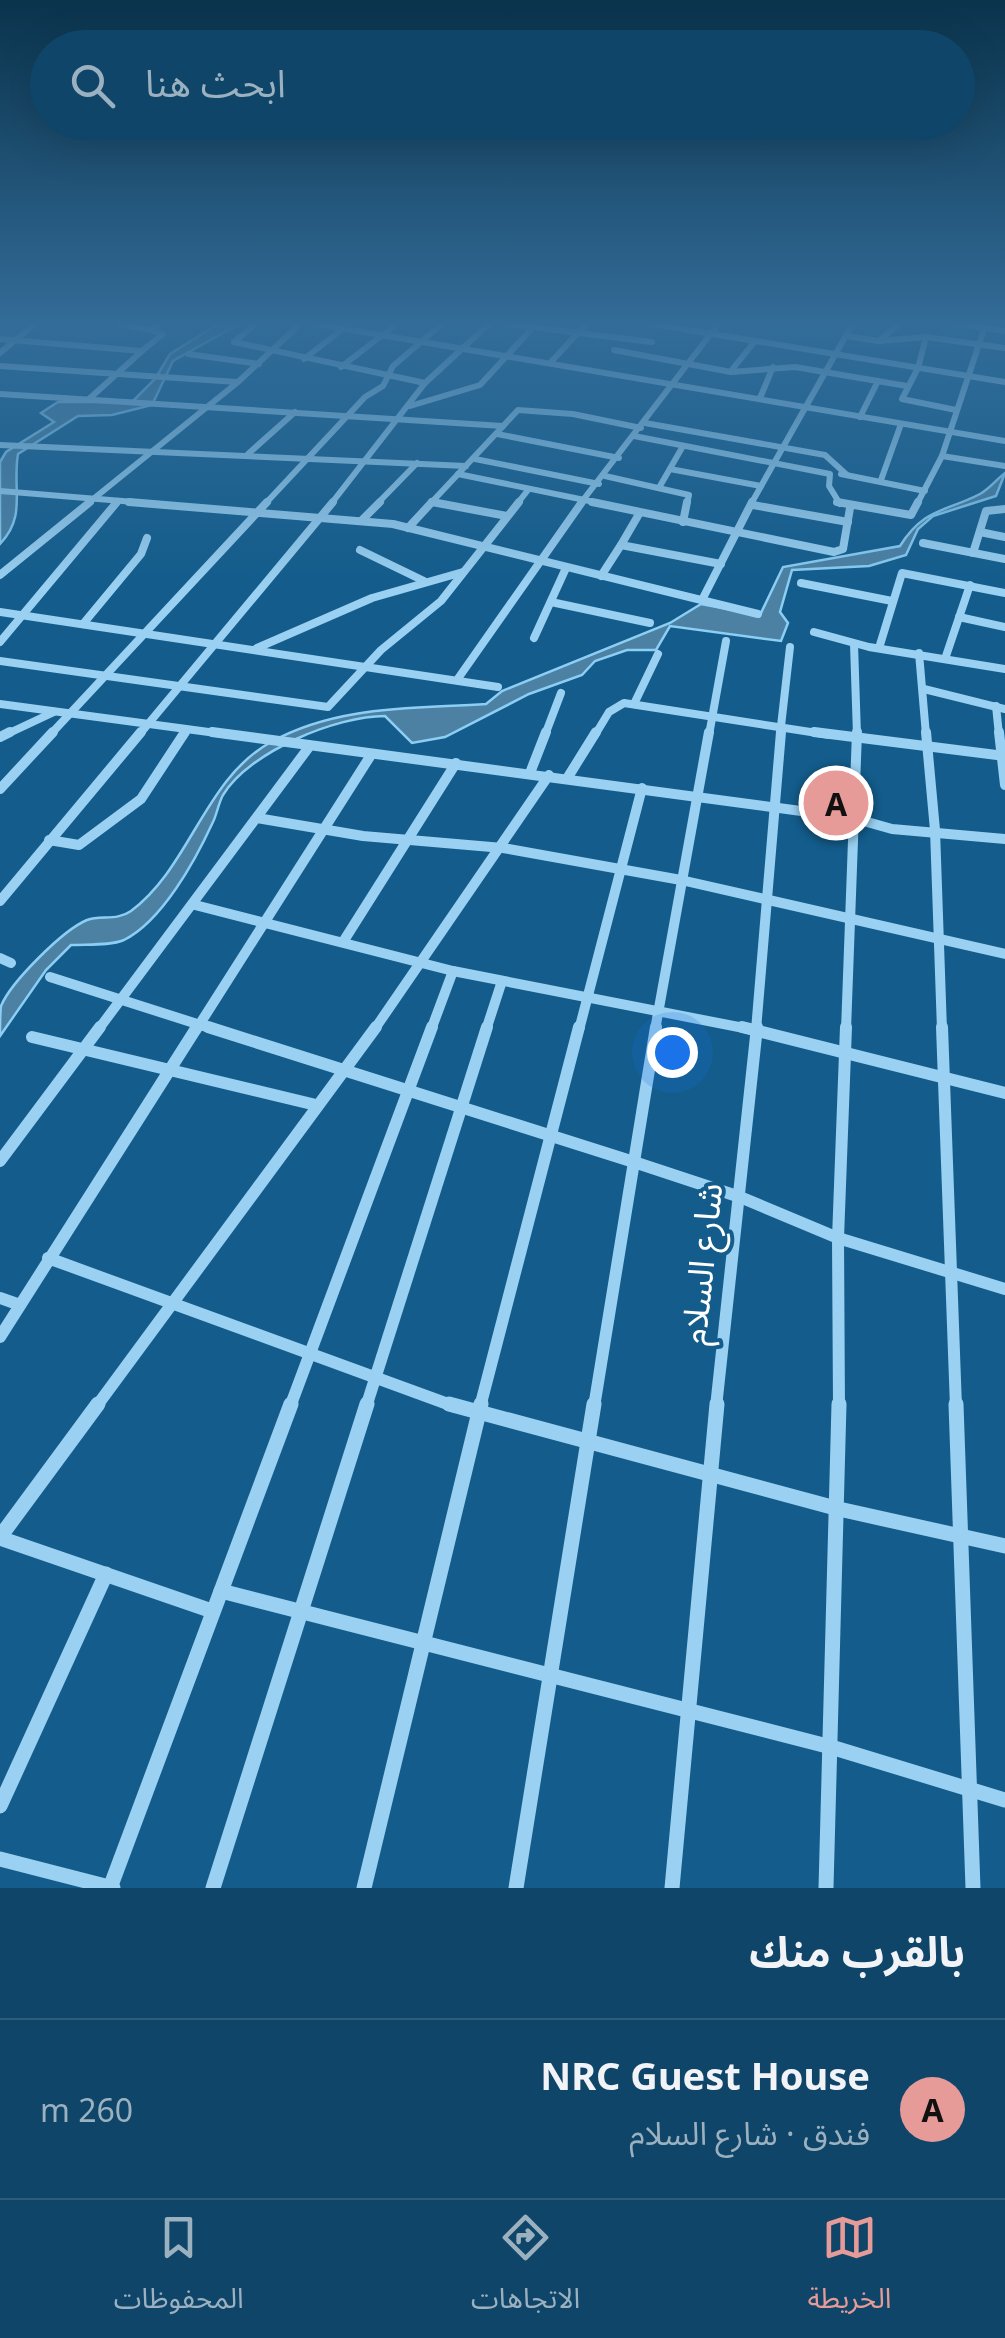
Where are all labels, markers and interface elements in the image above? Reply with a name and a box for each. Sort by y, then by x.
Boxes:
search box [30,30,975,140]
text: ابحث هنا [145,56,286,108]
icon: search [65,58,120,113]
pin: A [804,766,868,840]
your location [647,1027,698,1078]
street label: شارع السلام [669,1181,736,1347]
text: بالقرب منك [749,1922,965,1979]
text: NRC Guest House [540,2049,870,2101]
text: 260 m [40,2088,133,2131]
text: A [921,2088,944,2131]
text: فندق · شارع السلام [629,2111,870,2154]
tab: المحفوظات [114,2210,244,2329]
tab: الاتجاهات [471,2210,580,2329]
tab: الخريطة [807,2210,891,2329]

